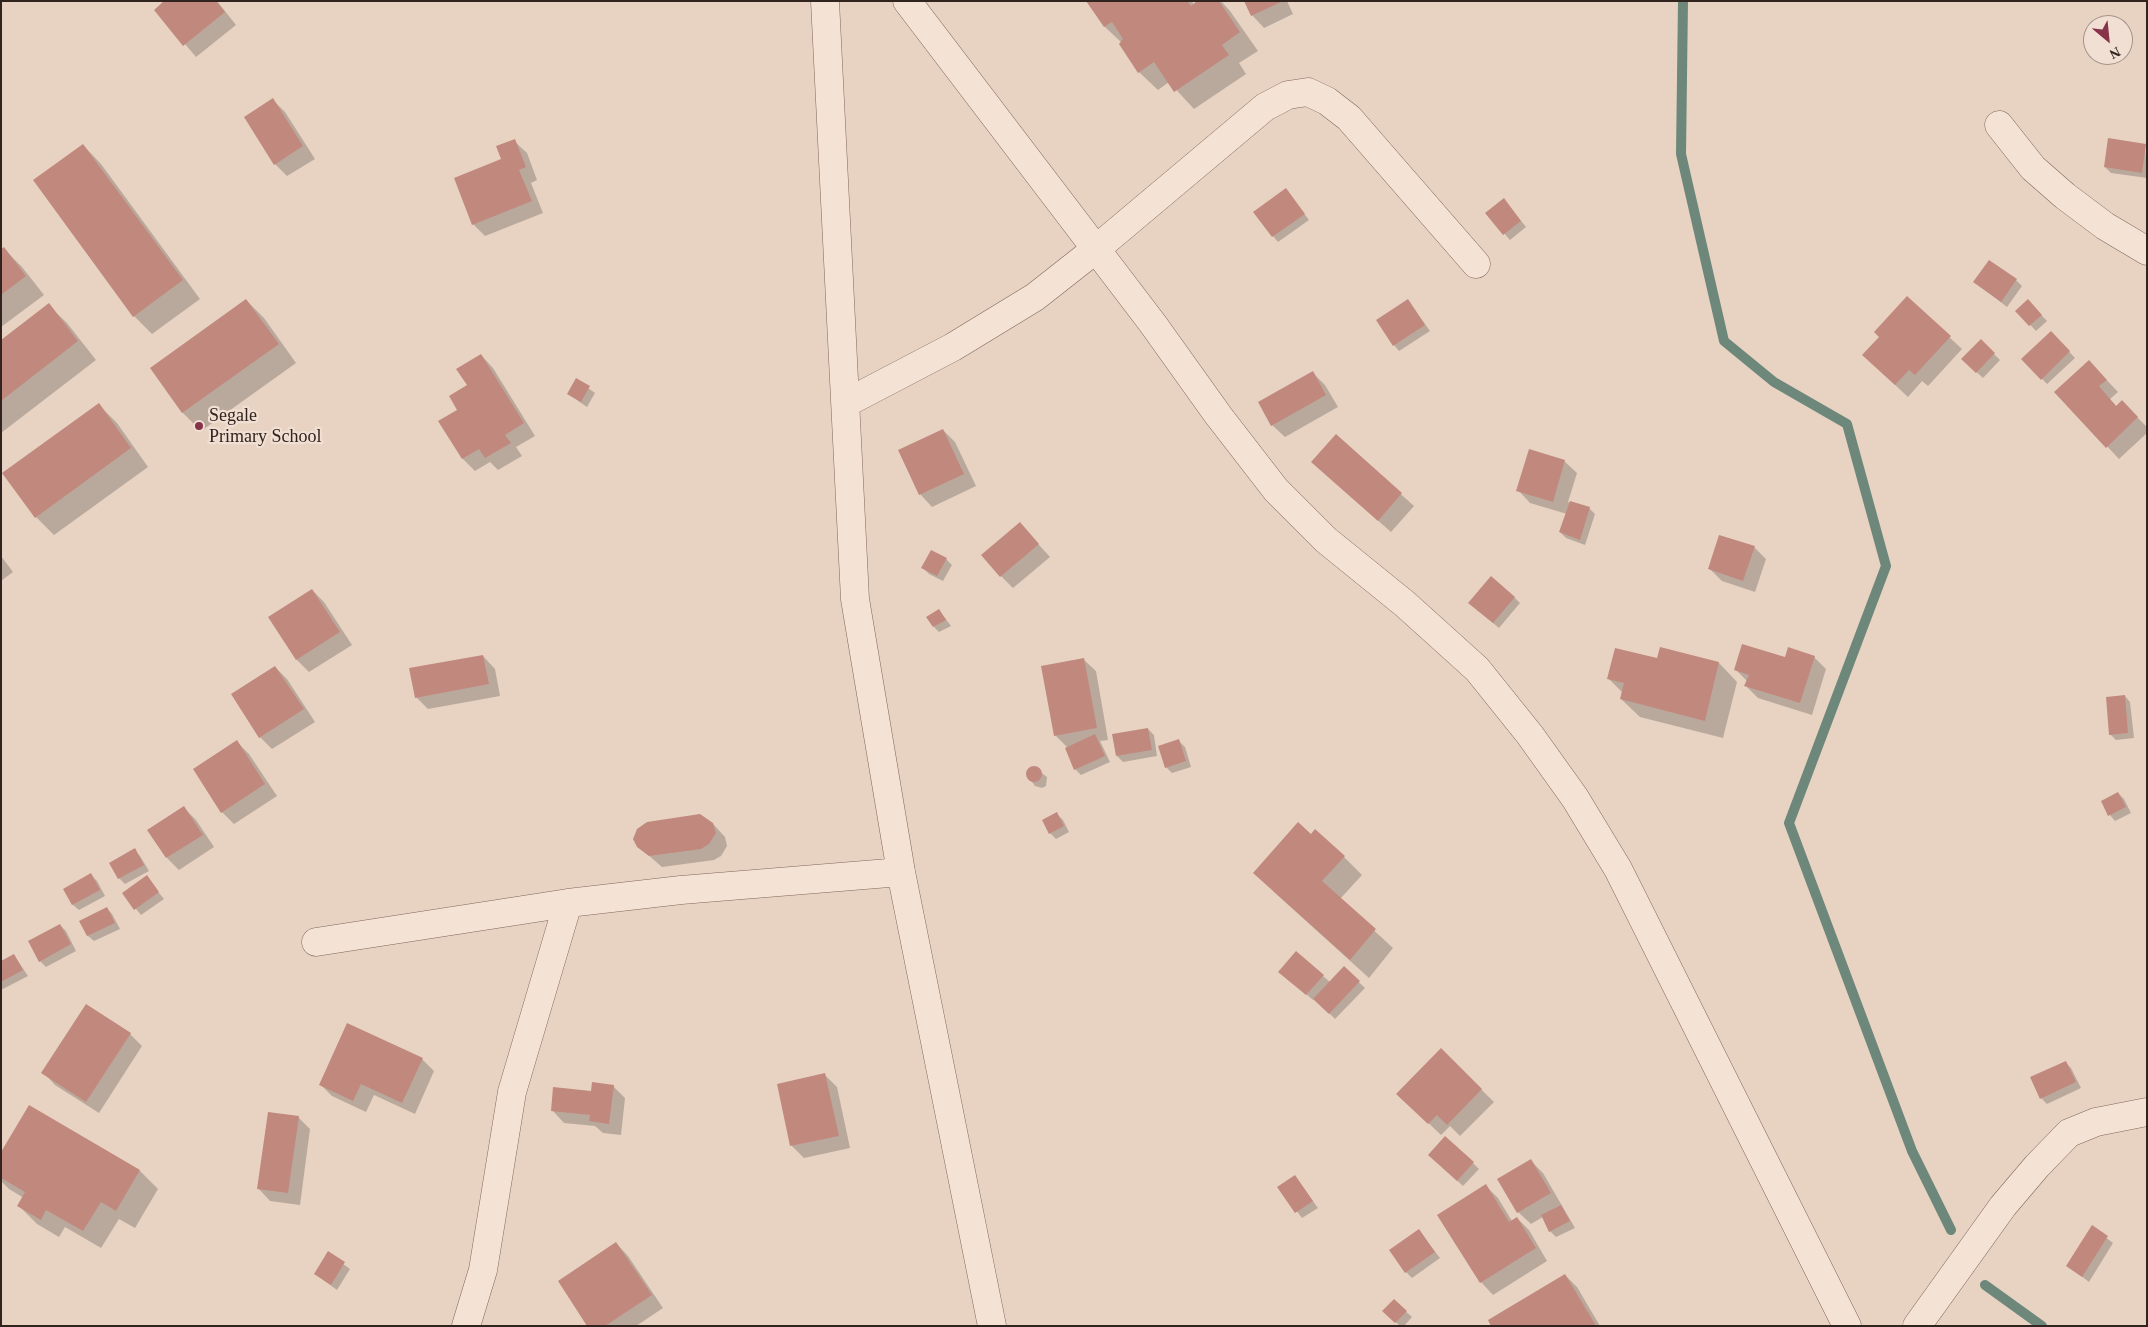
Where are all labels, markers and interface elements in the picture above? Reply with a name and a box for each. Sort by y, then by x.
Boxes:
north arrow [2083,15,2133,65]
text: N [2107,44,2123,62]
place label: Segale Primary School [209,405,321,448]
marker: Segale Primary School [193,420,205,432]

